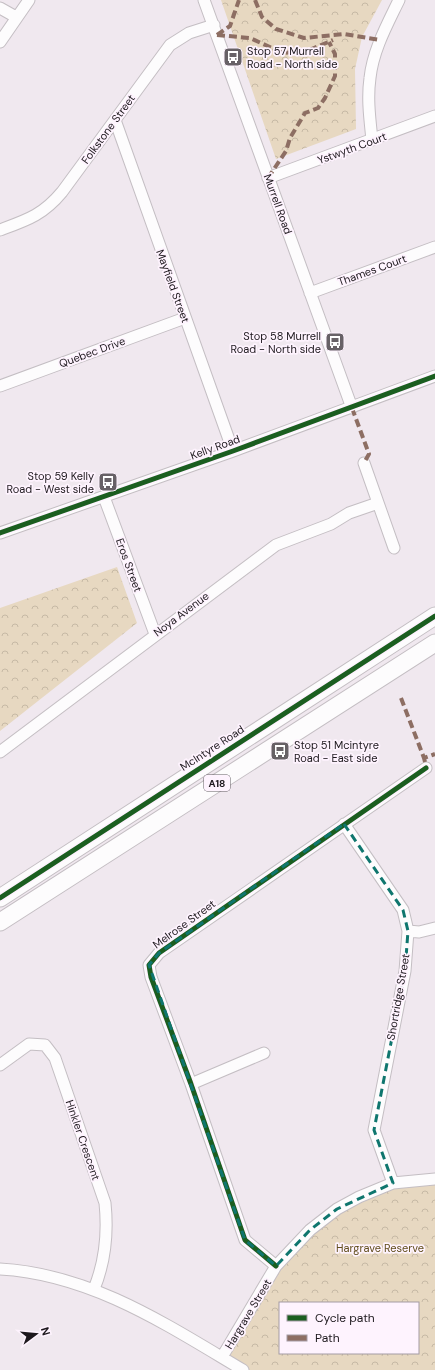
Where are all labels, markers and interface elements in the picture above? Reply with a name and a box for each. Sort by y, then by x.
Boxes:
place label: Stop 57 Murrell Road - North side [247,44,337,71]
bus stop icon: Stop 57 Murrell Road - North side [222,46,244,68]
street label: Folkstone Street [78,92,138,166]
street label: Ystwyth Court [316,129,388,167]
street label: Murrell Road [261,172,295,236]
street label: Mayfield Street [153,247,193,325]
street label: Thames Court [336,251,408,289]
place label: Stop 58 Murrell Road - North side [231,329,321,356]
bus stop icon: Stop 58 Murrell Road - North side [324,331,346,353]
street label: Quebec Drive [57,334,127,370]
street label: Kelly Road [188,432,242,462]
place label: Stop 59 Kelly Road - West side [6,469,94,496]
bus stop icon: Stop 59 Kelly Road - West side [97,471,119,493]
street label: Eros Street [113,536,145,594]
street label: Noya Avenue [151,589,211,639]
street label: McIntyre Road [177,722,247,774]
place label: Stop 51 Mcintyre Road - East side [294,738,379,765]
bus stop icon: Stop 51 Mcintyre Road - East side [269,740,291,762]
road number: A18 [204,775,230,791]
street label: Melrose Street [150,897,218,951]
street label: Shortridge Street [384,953,412,1041]
street label: Hinkler Crescent [63,1098,103,1182]
park label: Hargrave Reserve [336,1241,424,1255]
street label: Hargrave Street [222,1276,274,1352]
legend [279,1302,419,1354]
text: Cycle path [315,1310,375,1326]
north arrow [16,1314,56,1354]
text: N [38,1325,53,1337]
text: Path [315,1330,340,1346]

